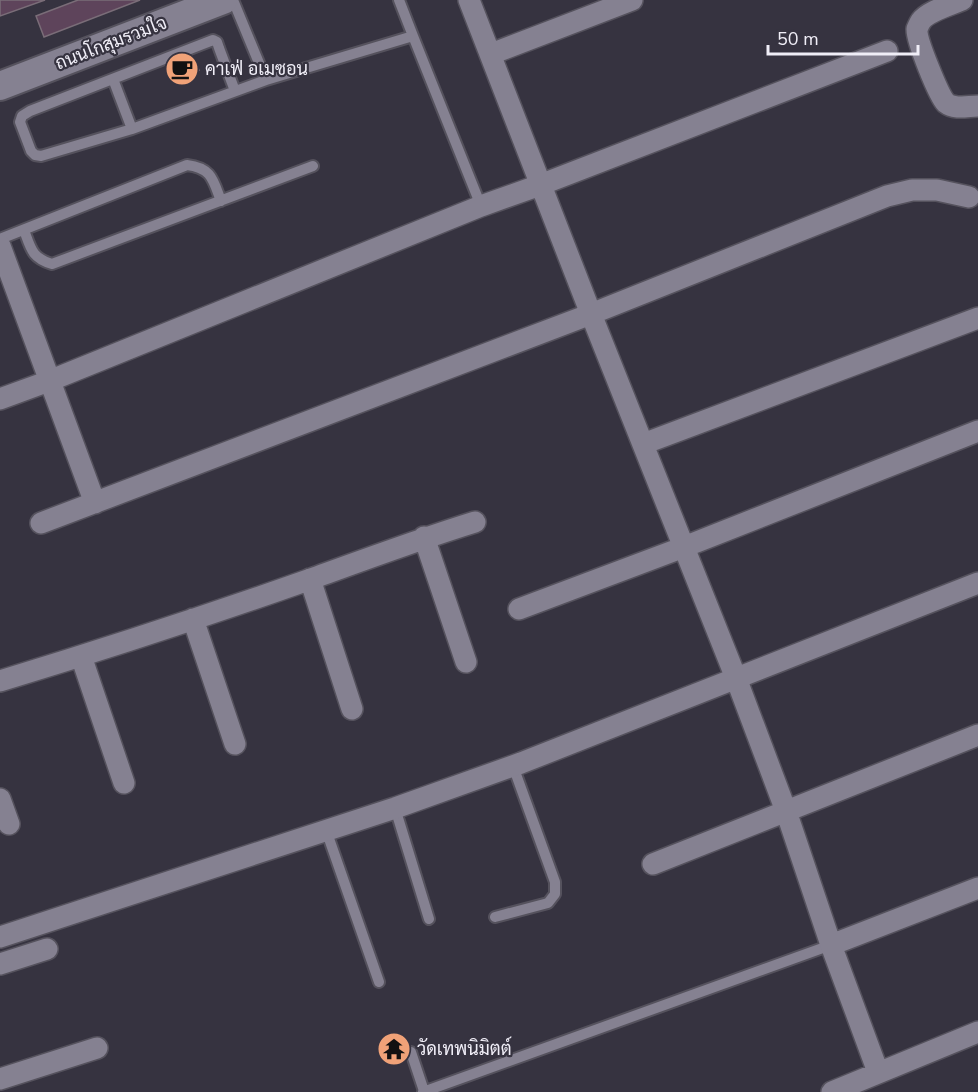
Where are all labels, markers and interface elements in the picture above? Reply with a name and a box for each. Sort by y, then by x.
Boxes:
street label: ถนนโกสุมรวมใจ [51,10,170,75]
scale bar [768,18,918,56]
text: 50 m [777,27,819,51]
cafe icon: คาเฟ่ อเมซอน [164,51,200,87]
place label: คาเฟ่ อเมซอน [205,57,308,81]
temple icon: วัดเทพนิมิตต์ [376,1031,412,1067]
place label: วัดเทพนิมิตต์ [417,1036,512,1061]

